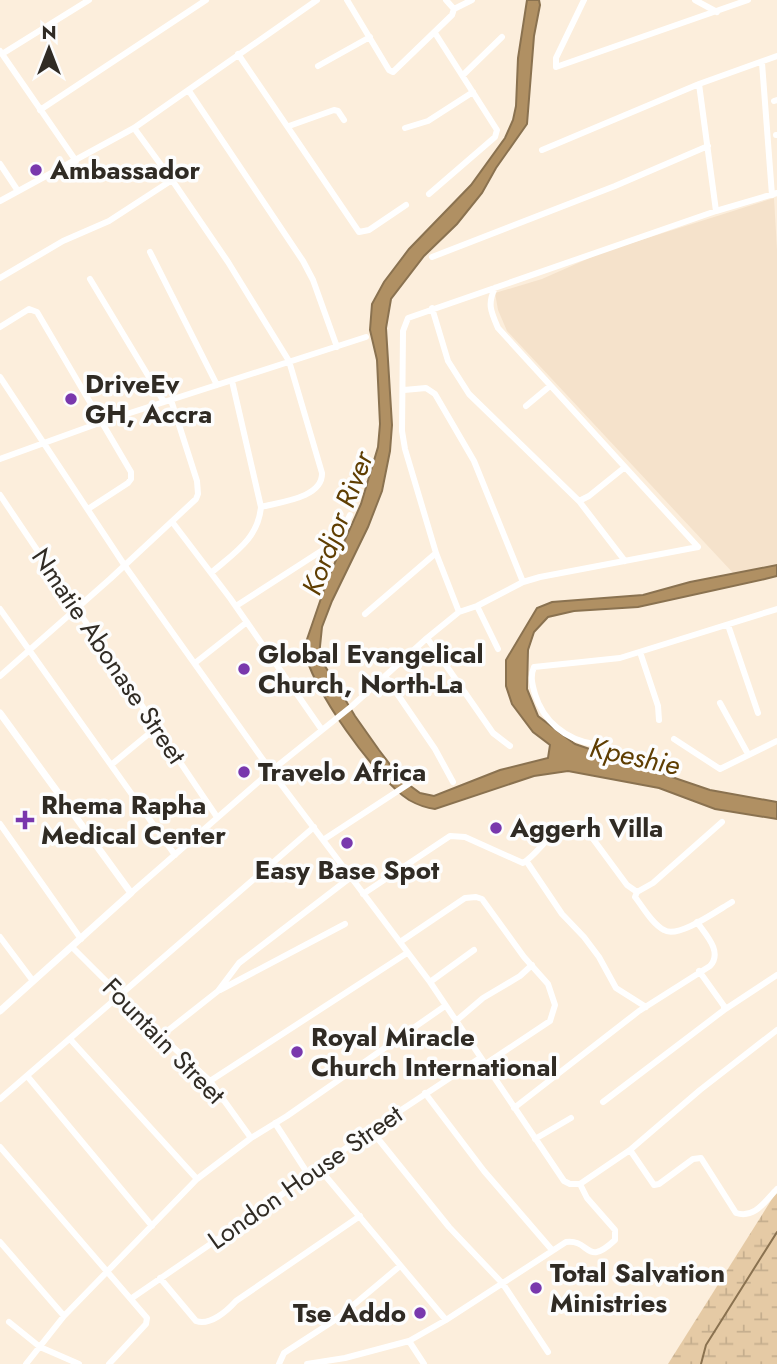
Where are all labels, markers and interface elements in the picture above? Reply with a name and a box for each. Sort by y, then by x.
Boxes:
north arrow [14,14,84,84]
text: N [41,19,57,46]
place label: Ambassador [49,151,201,189]
marker: Ambassador [28,162,44,178]
place label: DriveEv GH, Accra [85,365,212,433]
marker: DriveEv GH, Accra [63,391,79,407]
water label: Kordjor River [291,444,384,601]
street label: Nmatie Abonase Street [22,540,196,772]
place label: Global Evangelical Church, North-La [258,635,484,703]
marker: Global Evangelical Church, North-La [236,661,252,677]
water label: Kpeshie [586,727,684,786]
place label: Travelo Africa [258,753,426,791]
marker: Travelo Africa [236,764,252,780]
place label: Rhema Rapha Medical Center [41,786,226,854]
place label: Aggerh Villa [509,809,663,847]
marker: Rhema Rapha Medical Center [15,810,35,830]
marker: Aggerh Villa [488,820,504,836]
marker: Easy Base Spot [339,835,355,851]
place label: Easy Base Spot [255,851,440,889]
street label: Fountain Street [94,969,235,1113]
place label: Royal Miracle Church International [311,1018,558,1086]
marker: Royal Miracle Church International [289,1044,305,1060]
street label: London House Street [200,1095,411,1259]
place label: Total Salvation Ministries [550,1254,725,1322]
marker: Total Salvation Ministries [528,1280,544,1296]
place label: Tse Addo [293,1294,406,1332]
marker: Tse Addo [412,1305,428,1321]

